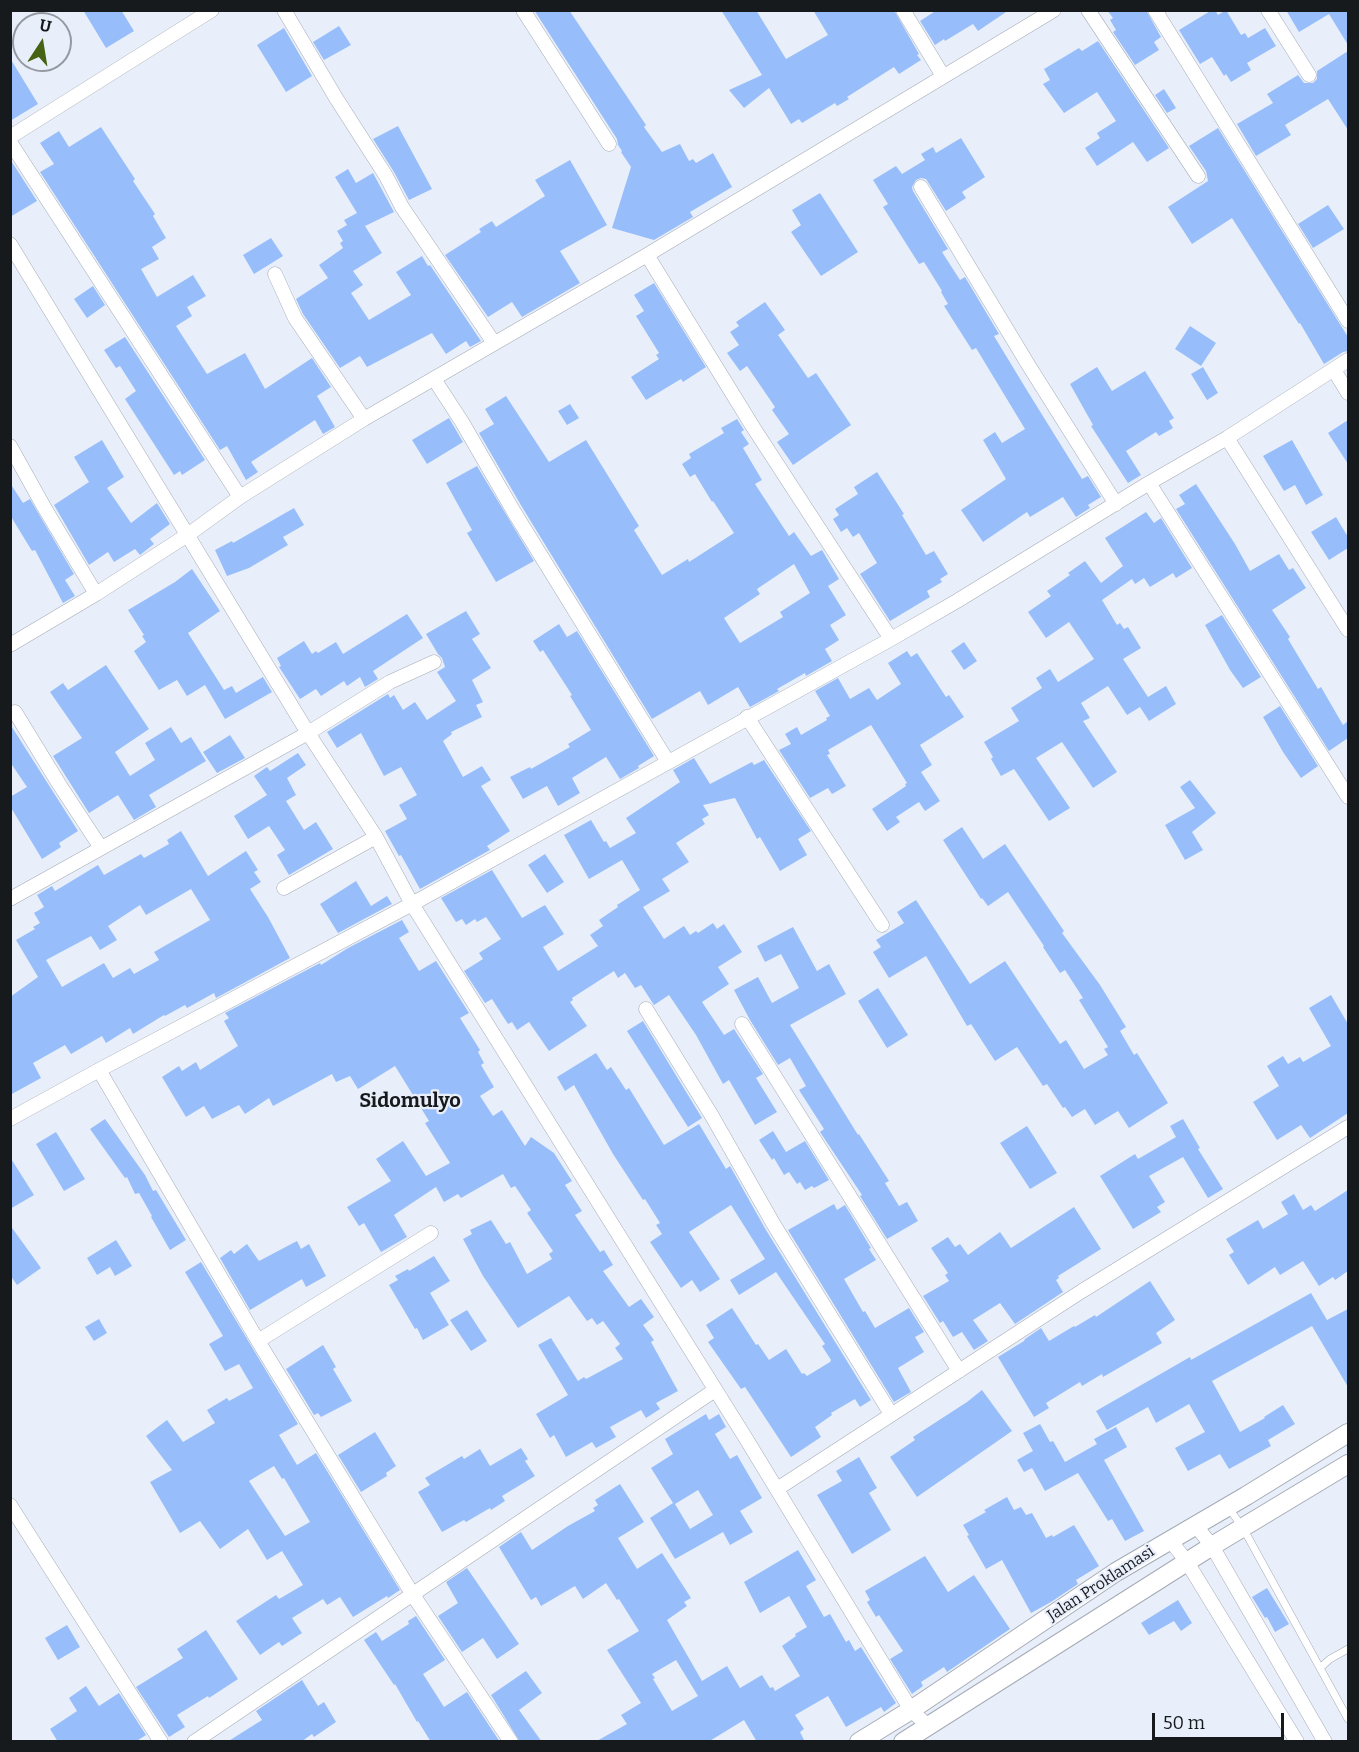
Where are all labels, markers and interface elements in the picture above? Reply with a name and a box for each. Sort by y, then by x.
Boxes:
north arrow [12,12,72,72]
text: U [38,15,53,36]
district label: Sidomulyo [359,1089,461,1113]
street label: Jalan Proklamasi [1044,1542,1158,1626]
scale bar [1155,1701,1287,1739]
text: 50 m [1163,1712,1205,1734]

